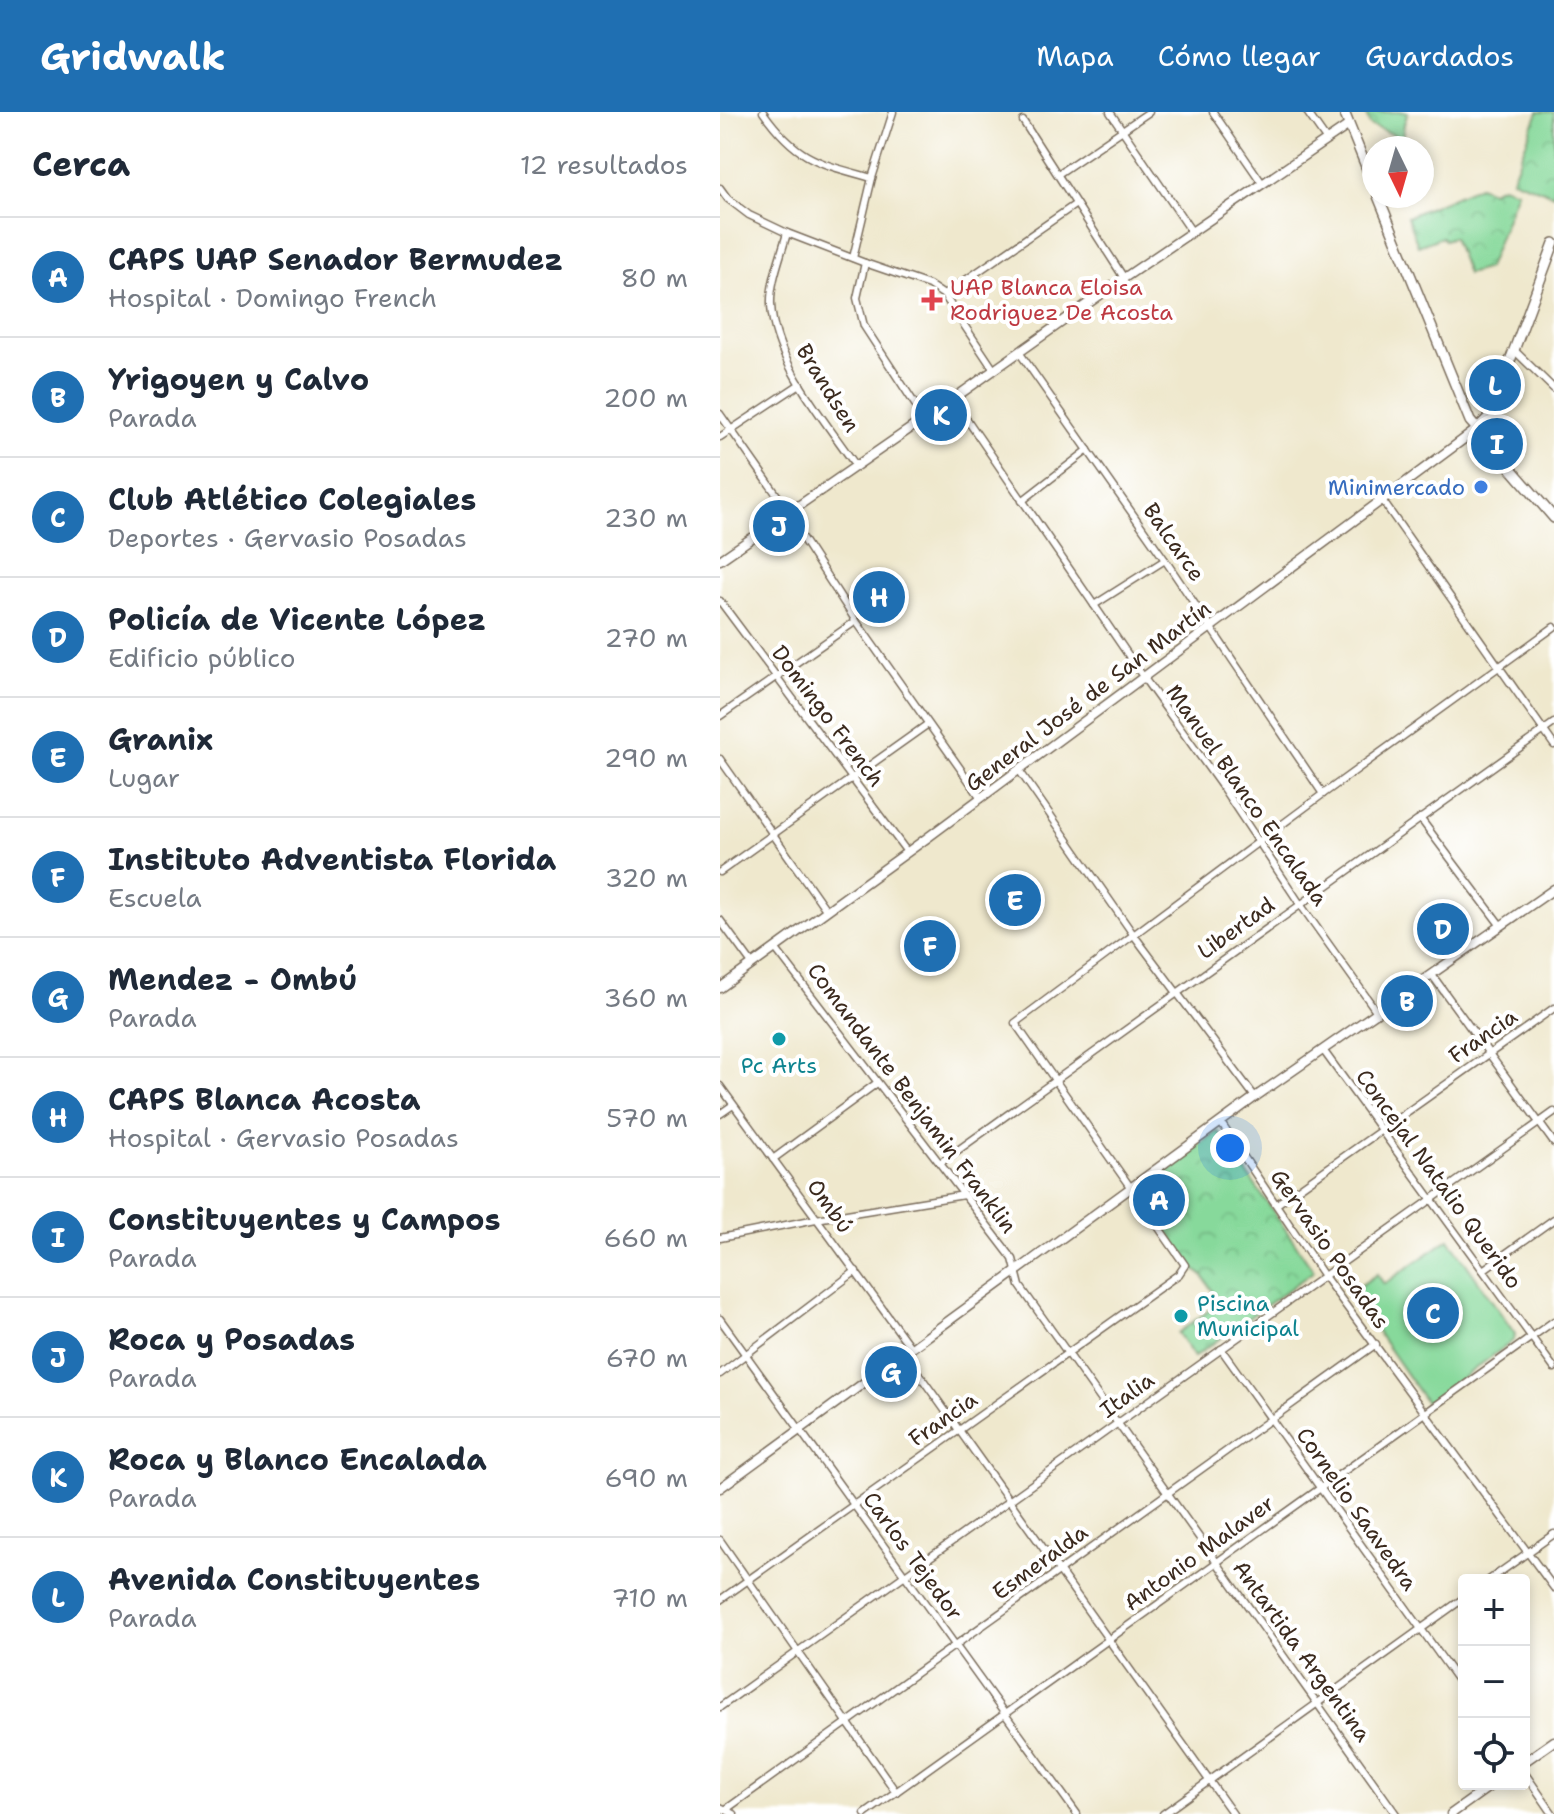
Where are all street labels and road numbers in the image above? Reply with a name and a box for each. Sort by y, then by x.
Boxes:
street label: Brandsen [789,338,867,438]
street label: Balcarce [1137,497,1211,587]
street label: General José de San Martín [959,594,1217,798]
street label: Domingo French [765,639,891,793]
street label: Manuel Blanco Encalada [1159,679,1335,912]
street label: Libertad [1192,890,1280,966]
street label: Comandante Benjamin Franklin [801,957,1023,1239]
street label: Francia [1443,1002,1523,1070]
street label: Concejal Natalio Querido [1349,1063,1529,1295]
street label: Gervasio Posadas [1264,1163,1396,1335]
street label: Ombú [800,1173,860,1239]
street label: Italia [1094,1365,1160,1424]
street label: Francia [903,1385,983,1453]
street label: Cornelio Saavedra [1290,1422,1424,1597]
street label: Carlos Tejedor [856,1486,970,1626]
street label: Antonio Malaver [1118,1489,1280,1617]
street label: Esmeralda [986,1517,1094,1606]
street label: Antartida Argentina [1226,1554,1378,1748]

